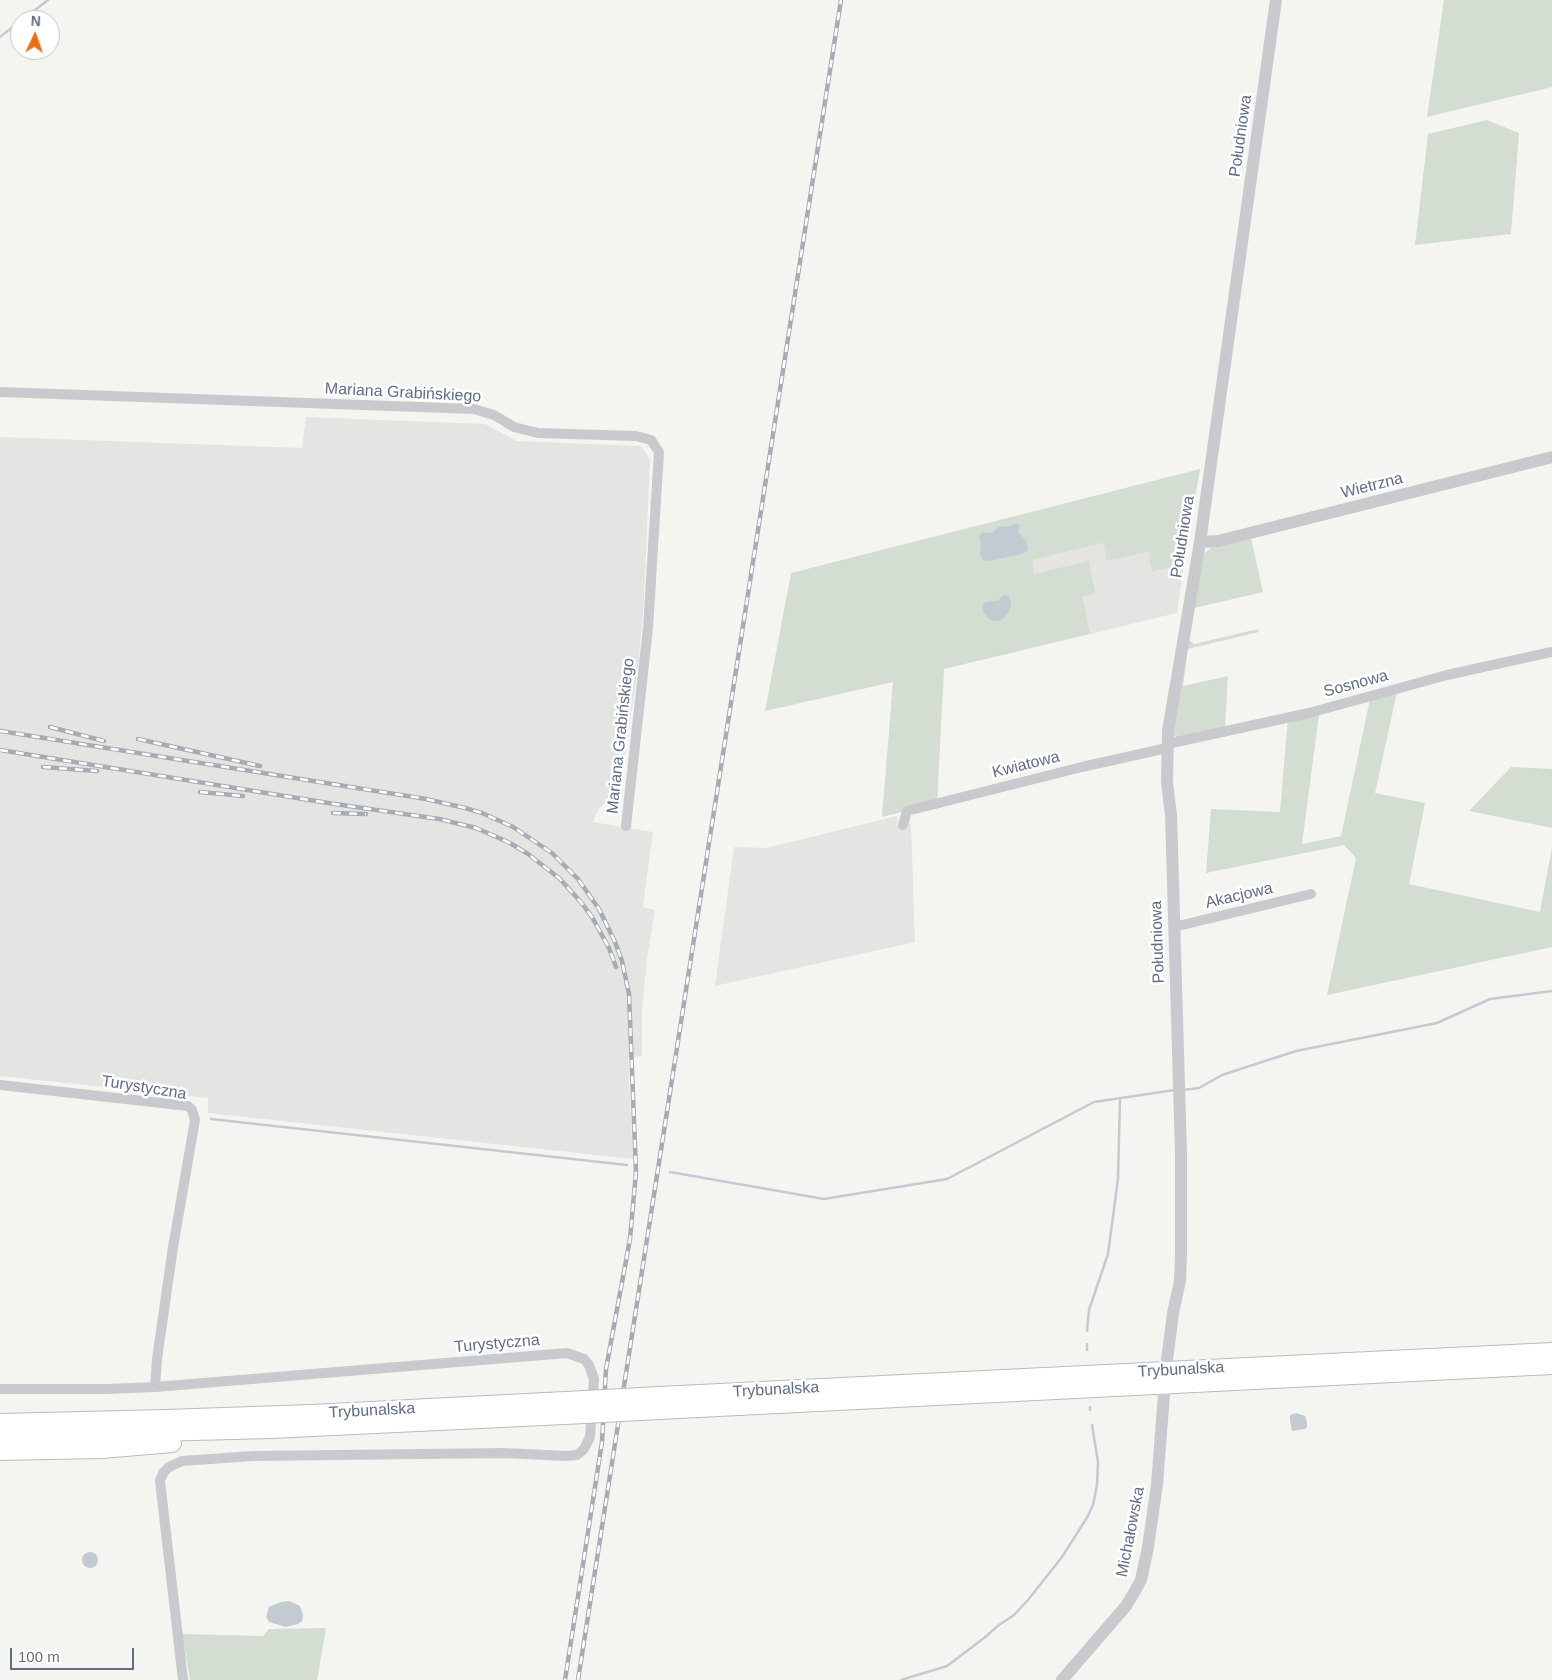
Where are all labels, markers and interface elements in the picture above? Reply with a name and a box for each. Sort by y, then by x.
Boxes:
north arrow [10,10,60,60]
text: N [30,13,41,29]
street label: Południowa [1226,94,1256,178]
street label: Mariana Grabińskiego [324,379,482,407]
street label: Wietrzna [1339,469,1405,503]
street label: Południowa [1167,495,1199,579]
street label: Mariana Grabińskiego [603,657,639,815]
street label: Sosnowa [1322,666,1390,702]
street label: Kwiatowa [990,747,1062,783]
street label: Akacjowa [1203,879,1275,913]
street label: Południowa [1147,900,1169,984]
street label: Turystyczna [100,1072,188,1104]
street label: Turystyczna [454,1331,540,1357]
street label: Trybunalska [1137,1358,1225,1382]
street label: Trybunalska [732,1378,820,1402]
street label: Trybunalska [328,1399,416,1423]
street label: Michałowska [1113,1485,1149,1579]
scale bar [12,1638,136,1670]
text: 100 m [18,1648,60,1665]

